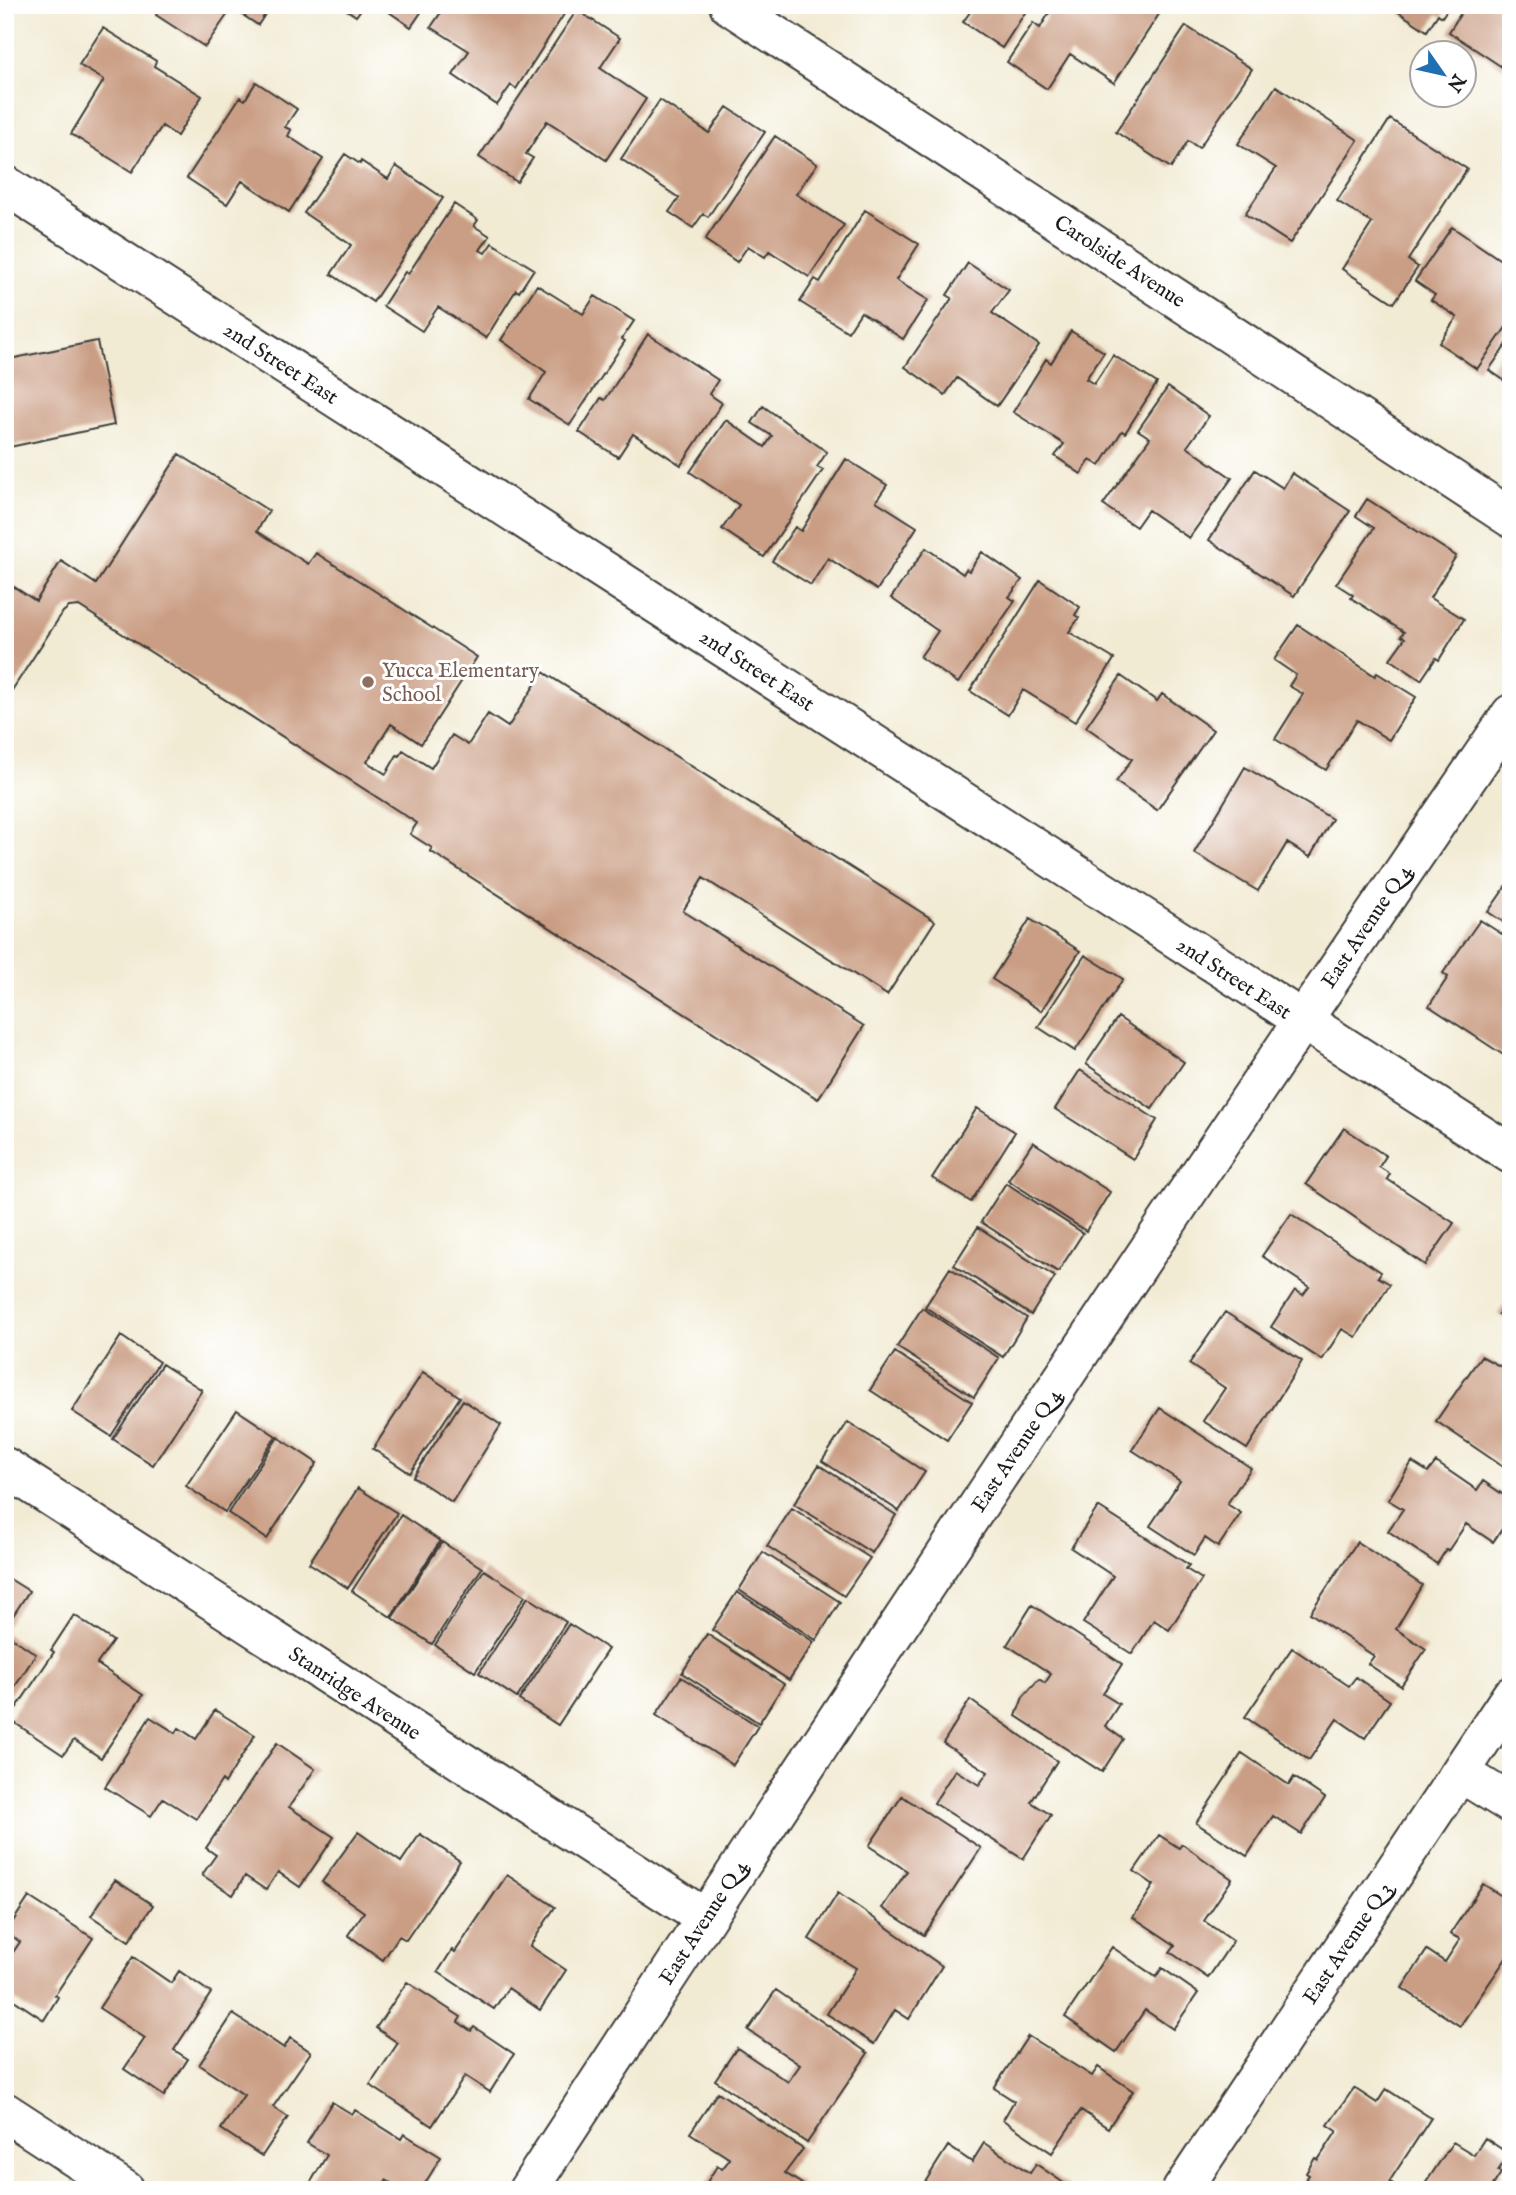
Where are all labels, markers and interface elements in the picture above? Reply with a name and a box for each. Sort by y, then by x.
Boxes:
north arrow [1408,38,1478,108]
text: N [1441,68,1471,96]
street label: Carolside Avenue [1048,210,1190,315]
street label: 2nd Street East [218,317,343,411]
street label: 2nd Street East [694,624,819,718]
place label: Yucca Elementary School [382,658,540,709]
marker: Yucca Elementary School [360,674,376,690]
street label: East Avenue Q 4 [1316,859,1419,994]
street label: 2nd Street East [1171,932,1296,1026]
street label: East Avenue Q 4 [966,1383,1069,1518]
street label: Stanridge Avenue [283,1641,426,1747]
street label: East Avenue Q 4 [654,1855,755,1990]
street label: East Avenue Q 3 [1298,1876,1400,2010]

